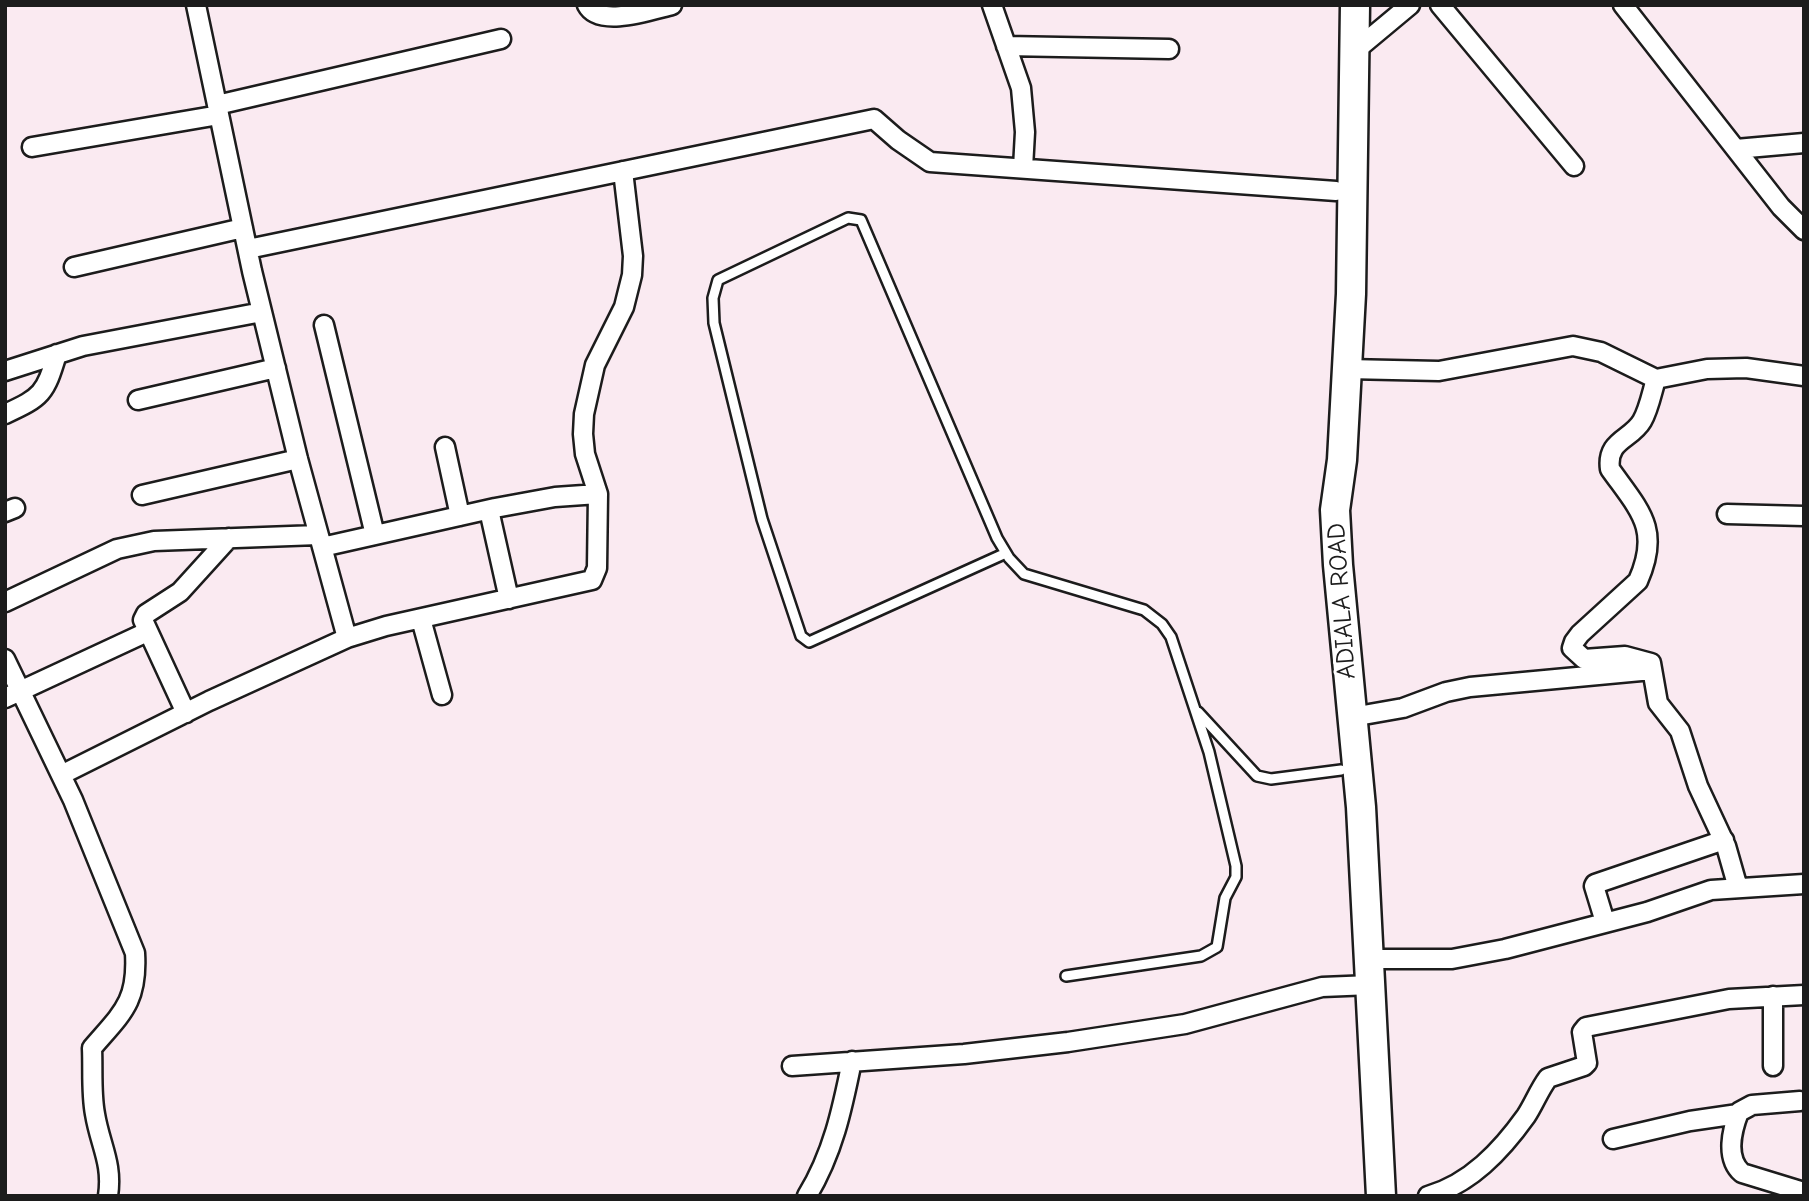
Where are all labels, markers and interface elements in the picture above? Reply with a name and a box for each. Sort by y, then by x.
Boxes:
street label: ADIALA ROAD [1321,522,1363,680]

